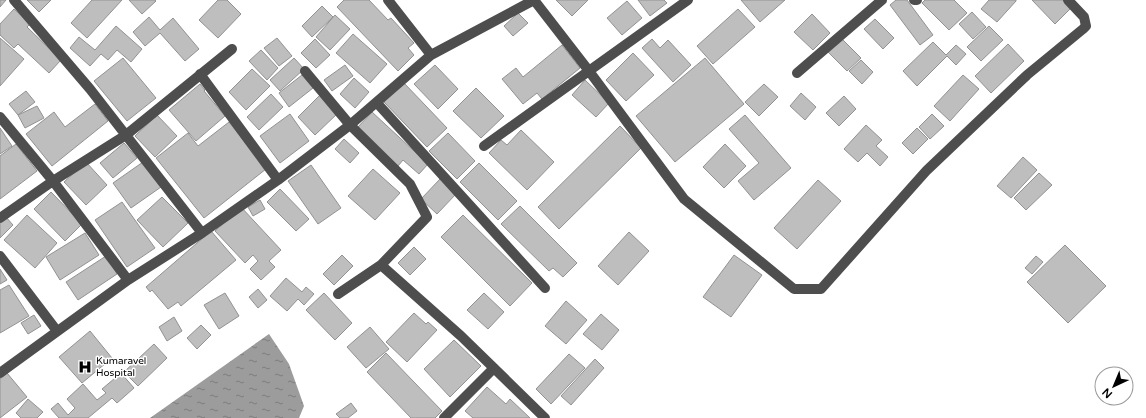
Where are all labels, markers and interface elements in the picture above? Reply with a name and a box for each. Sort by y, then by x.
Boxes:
place label: Kumaravel Hospital [96,355,146,379]
hospital icon: Kumaravel Hospital [77,359,93,375]
north arrow [1094,366,1134,406]
text: N [1100,385,1115,401]

